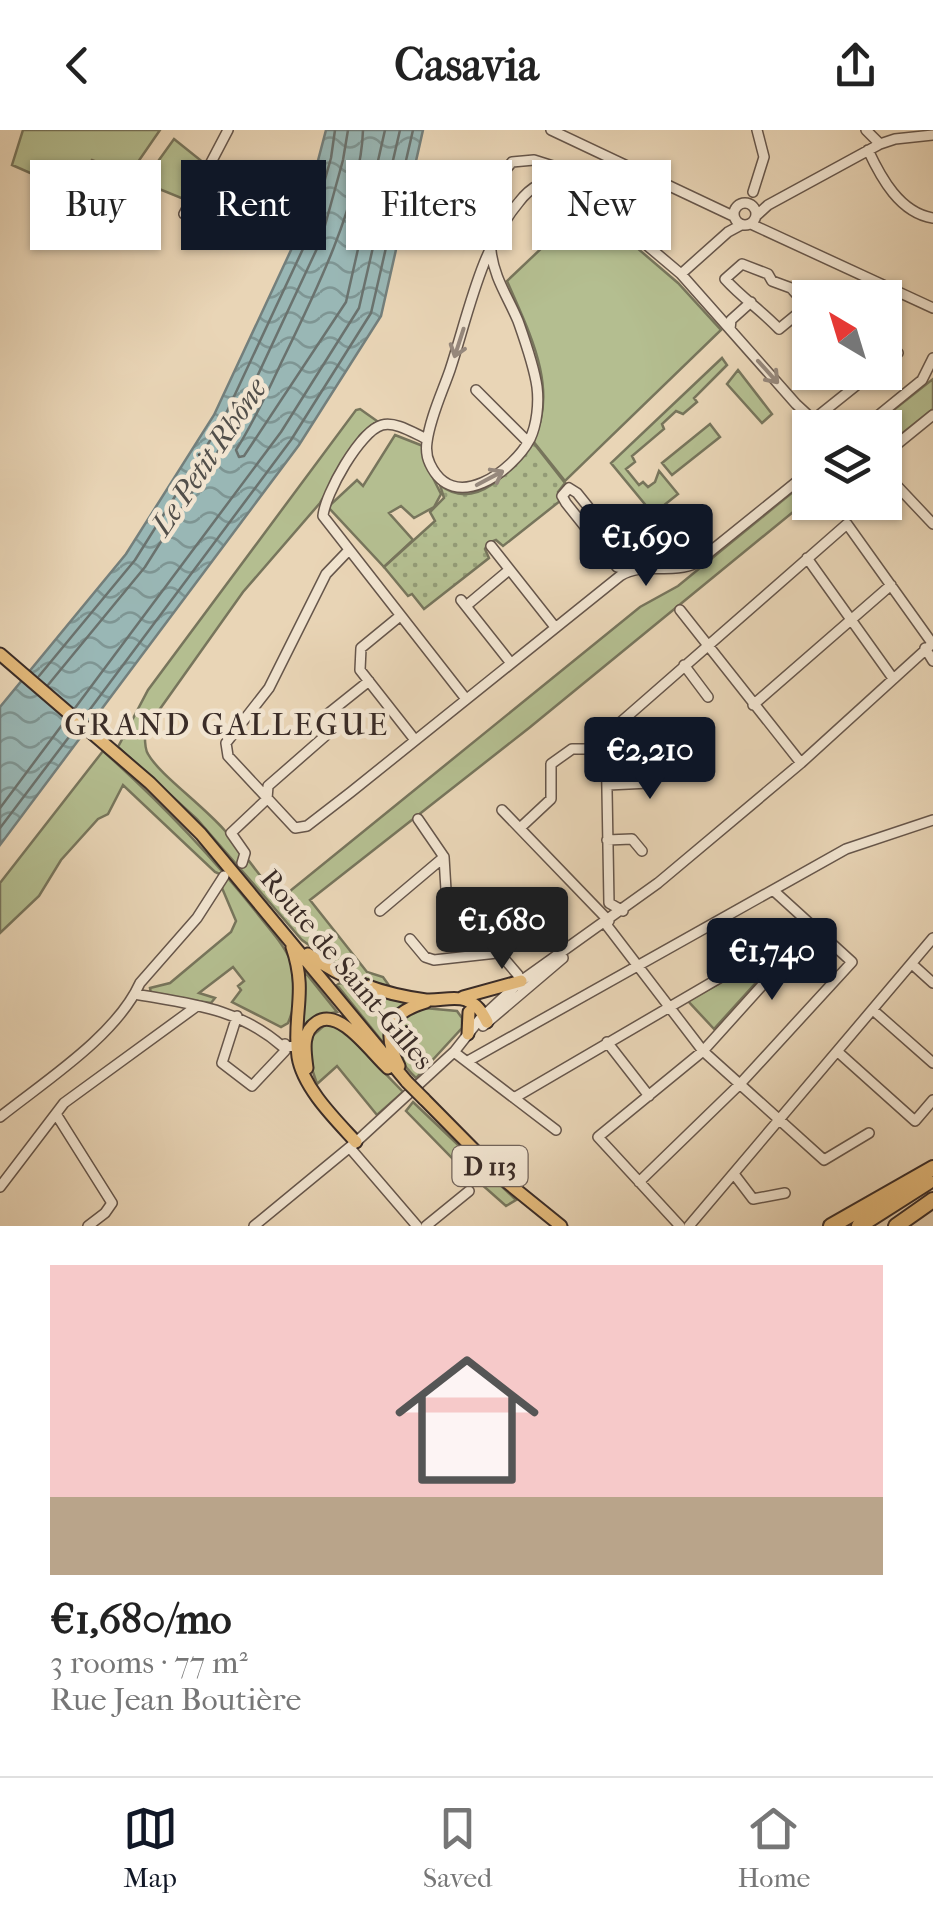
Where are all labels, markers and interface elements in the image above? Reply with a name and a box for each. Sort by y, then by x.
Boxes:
icon: back [50,38,105,93]
icon: share [828,38,883,93]
text: Casavia [394,39,539,92]
chip: Buy [30,160,161,250]
chip: Rent [181,160,326,250]
chip: Filters [346,160,512,250]
chip: New [532,160,671,250]
north arrow [792,280,902,390]
map controls [792,280,902,520]
one-way arrow [448,326,466,358]
one-way arrow [756,359,779,384]
water label: Le Petit Rhône [143,371,275,543]
button: layers [792,410,902,520]
one-way arrow [474,468,504,487]
pin: €1,690 [565,504,727,589]
text: €1,690 [602,518,690,555]
district label: GRAND GALLEGUE [64,706,390,743]
pin: €2,210 [569,717,731,802]
text: €2,210 [606,731,694,768]
street label: Route de Saint-Gilles [254,862,440,1076]
pin: €1,680 [421,887,583,972]
text: €1,680 [458,901,546,938]
pin: €1,740 [691,918,853,1003]
text: €1,740 [729,932,815,969]
road number: D 113 [452,1146,528,1186]
icon: home [377,1330,557,1510]
text: €1,680/mo [50,1595,232,1644]
text: 3 rooms · 77 m² [50,1644,248,1681]
text: Rue Jean Boutière [50,1681,301,1718]
tab: Map [123,1801,178,1894]
tab: Saved [423,1801,492,1894]
tab: Home [738,1801,810,1894]

